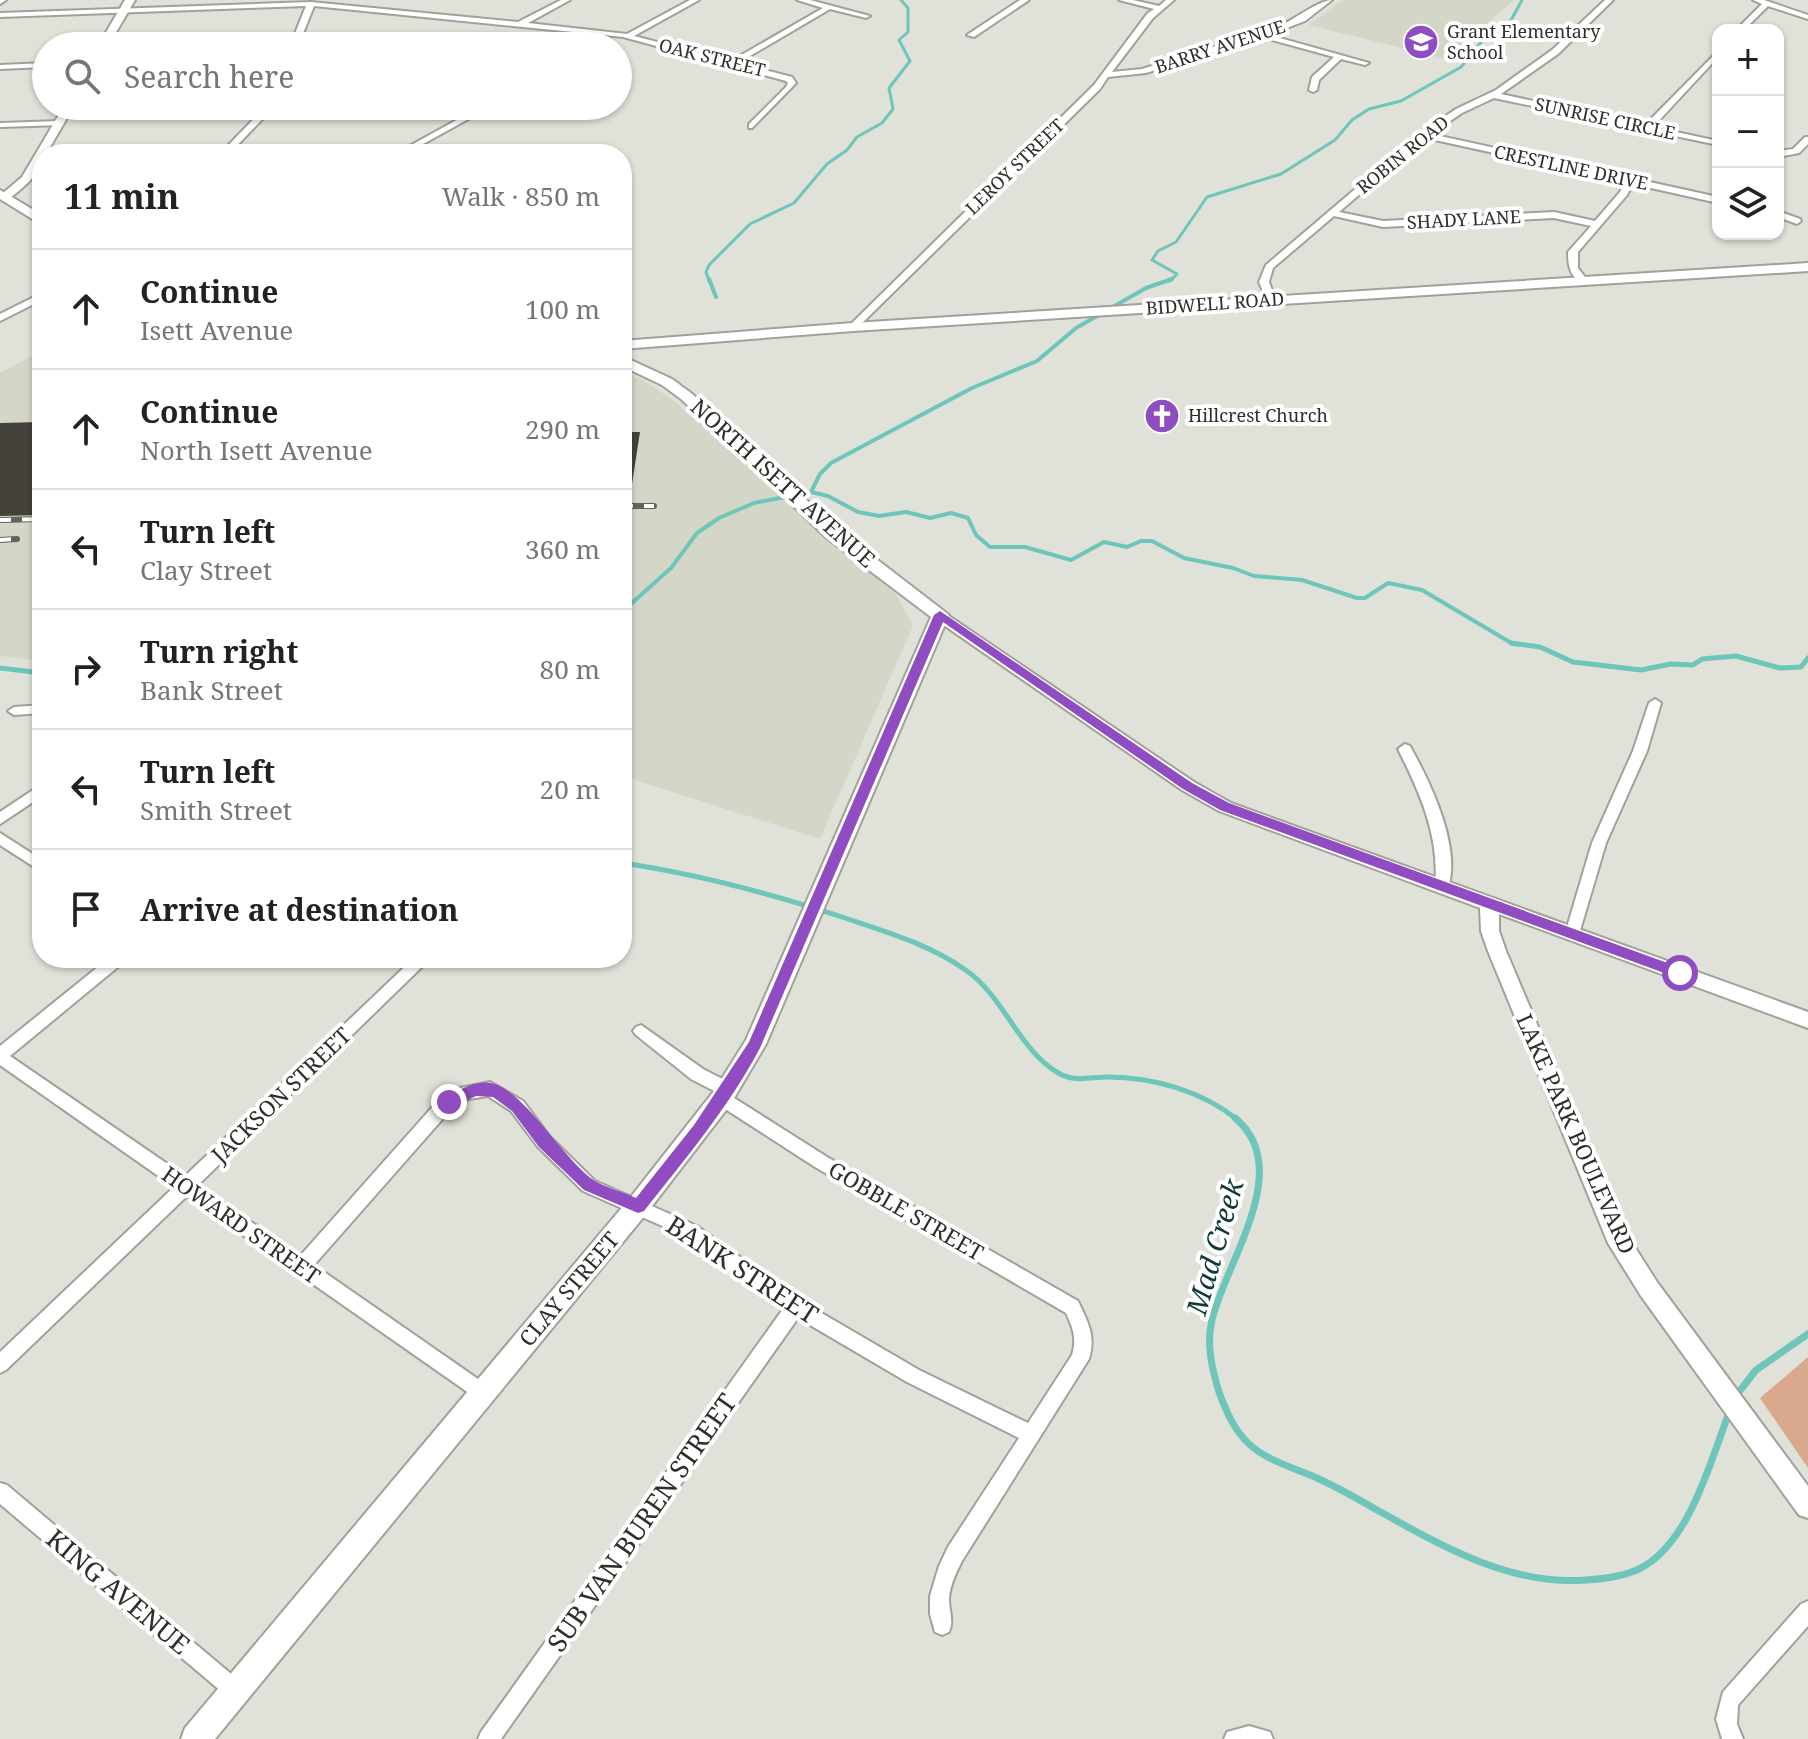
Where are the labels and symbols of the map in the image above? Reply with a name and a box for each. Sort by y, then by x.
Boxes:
street label: BARRY AVENUE [1152,14,1288,78]
place label: Grant Elementary School [1447,19,1601,64]
school or university icon: Grant Elementary School [1402,23,1440,61]
street label: OAK STREET [657,32,768,82]
street label: SUNRISE CIRCLE [1533,91,1678,145]
street label: ROBIN ROAD [1351,110,1453,199]
street label: LEROY STREET [960,113,1069,219]
street label: CRESTLINE DRIVE [1492,139,1650,195]
street label: SHADY LANE [1406,204,1522,234]
street label: BIDWELL ROAD [1145,286,1285,320]
street label: NORTH ISETT AVENUE [685,391,882,573]
church icon: Hillcrest Church [1143,397,1181,435]
place label: Hillcrest Church [1188,403,1328,427]
route start [1662,955,1698,991]
street label: LAKE PARK BOULEVARD [1510,1009,1643,1258]
street label: JACKSON STREET [203,1020,357,1169]
route end [431,1084,467,1120]
street label: GOBBLE STREET [824,1154,990,1267]
street label: HOWARD STREET [156,1158,327,1290]
water label: Mad Creek [1176,1173,1252,1320]
street label: BANK STREET [660,1207,826,1332]
street label: CLAY STREET [511,1224,625,1352]
street label: SUB VAN BUREN STREET [538,1386,744,1659]
street label: KING AVENUE [39,1520,198,1662]

